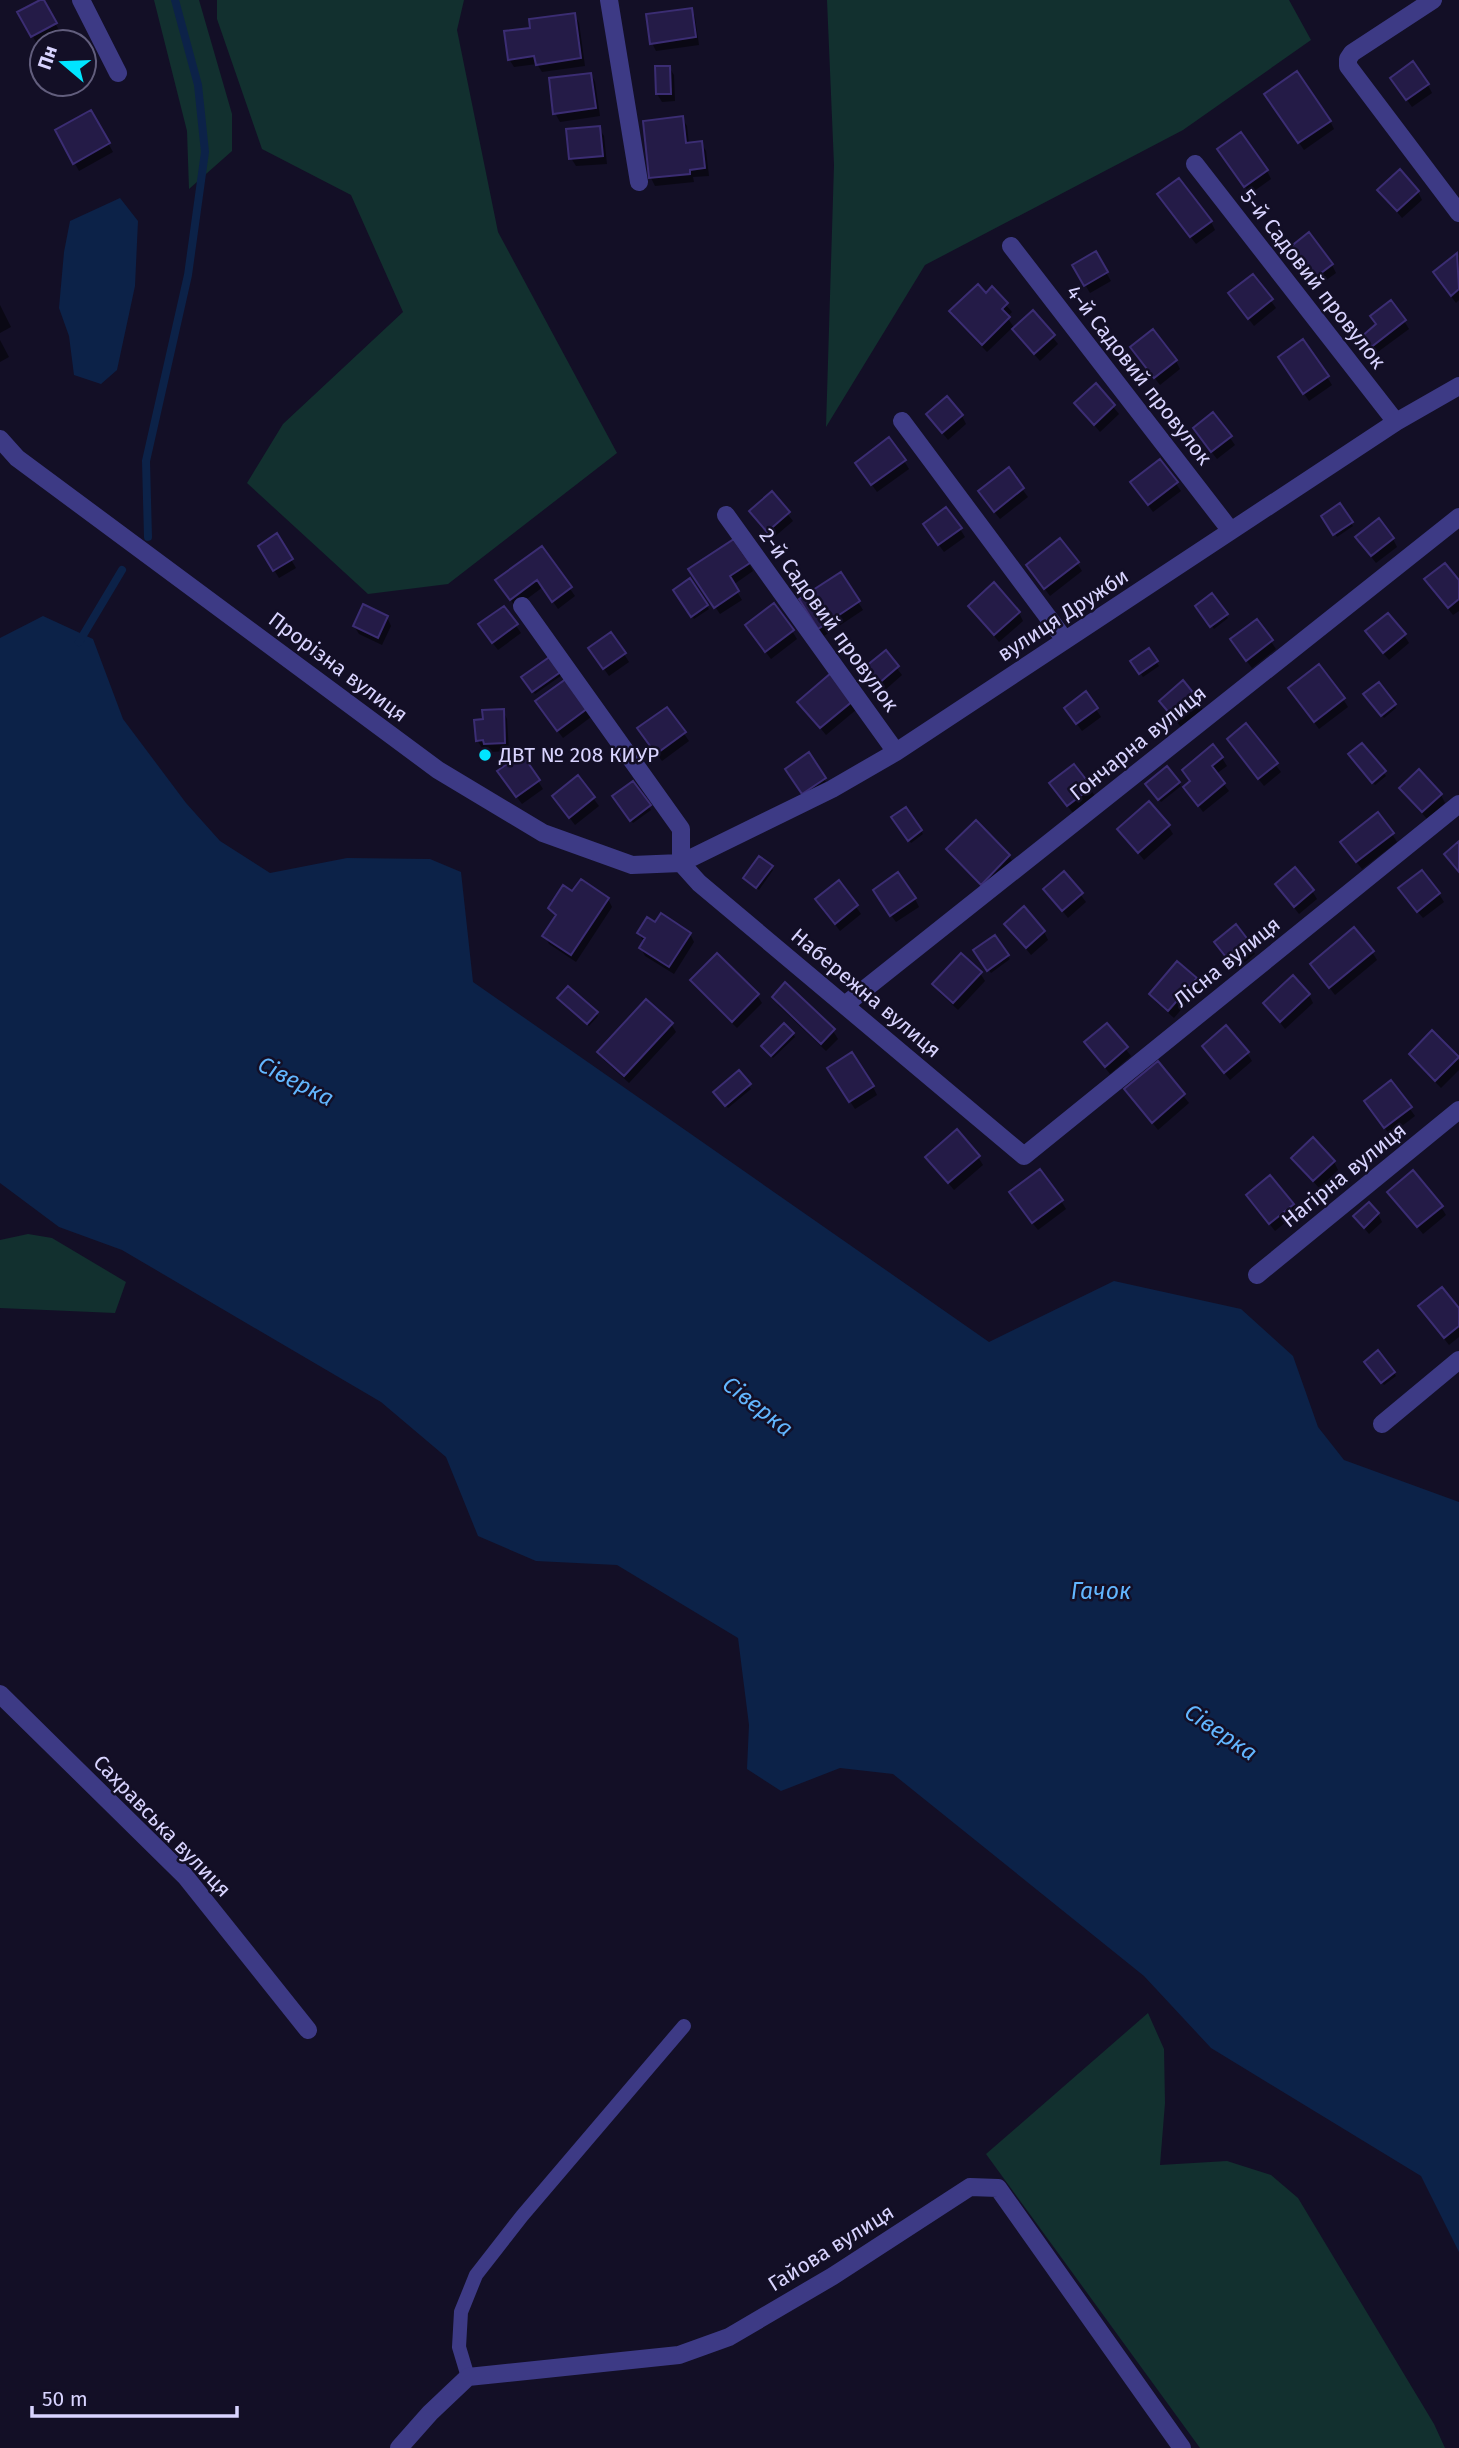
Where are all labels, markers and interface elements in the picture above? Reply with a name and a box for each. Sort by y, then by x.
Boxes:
north arrow [28,28,98,98]
text: Пн [33,43,62,73]
street label: 5-й Садовий провулок [1235,184,1391,374]
street label: 4-й Садовий провулок [1061,280,1217,470]
street label: 2-й Садовий провулок [754,523,904,717]
street label: вулиця Дружби [993,563,1133,667]
street label: Прорізна вулиця [263,606,413,728]
street label: Гончарна вулиця [1064,680,1212,806]
place label: ДВТ № 208 КИУР [498,742,659,768]
marker: ДВТ № 208 КИУР [477,747,493,763]
street label: Лісна вулиця [1169,911,1285,1013]
street label: Набережна вулиця [786,923,946,1063]
water label: Сіверка [253,1050,339,1112]
street label: Нагірна вулиця [1276,1117,1412,1233]
water label: Сіверка [717,1370,799,1442]
water label: Гачок [1071,1577,1131,1605]
water label: Сіверка [1179,1698,1263,1766]
street label: Сахравська вулиця [88,1750,236,1902]
street label: Гайова вулиця [763,2199,899,2297]
scale bar [32,2374,236,2418]
text: 50 m [42,2386,88,2412]

